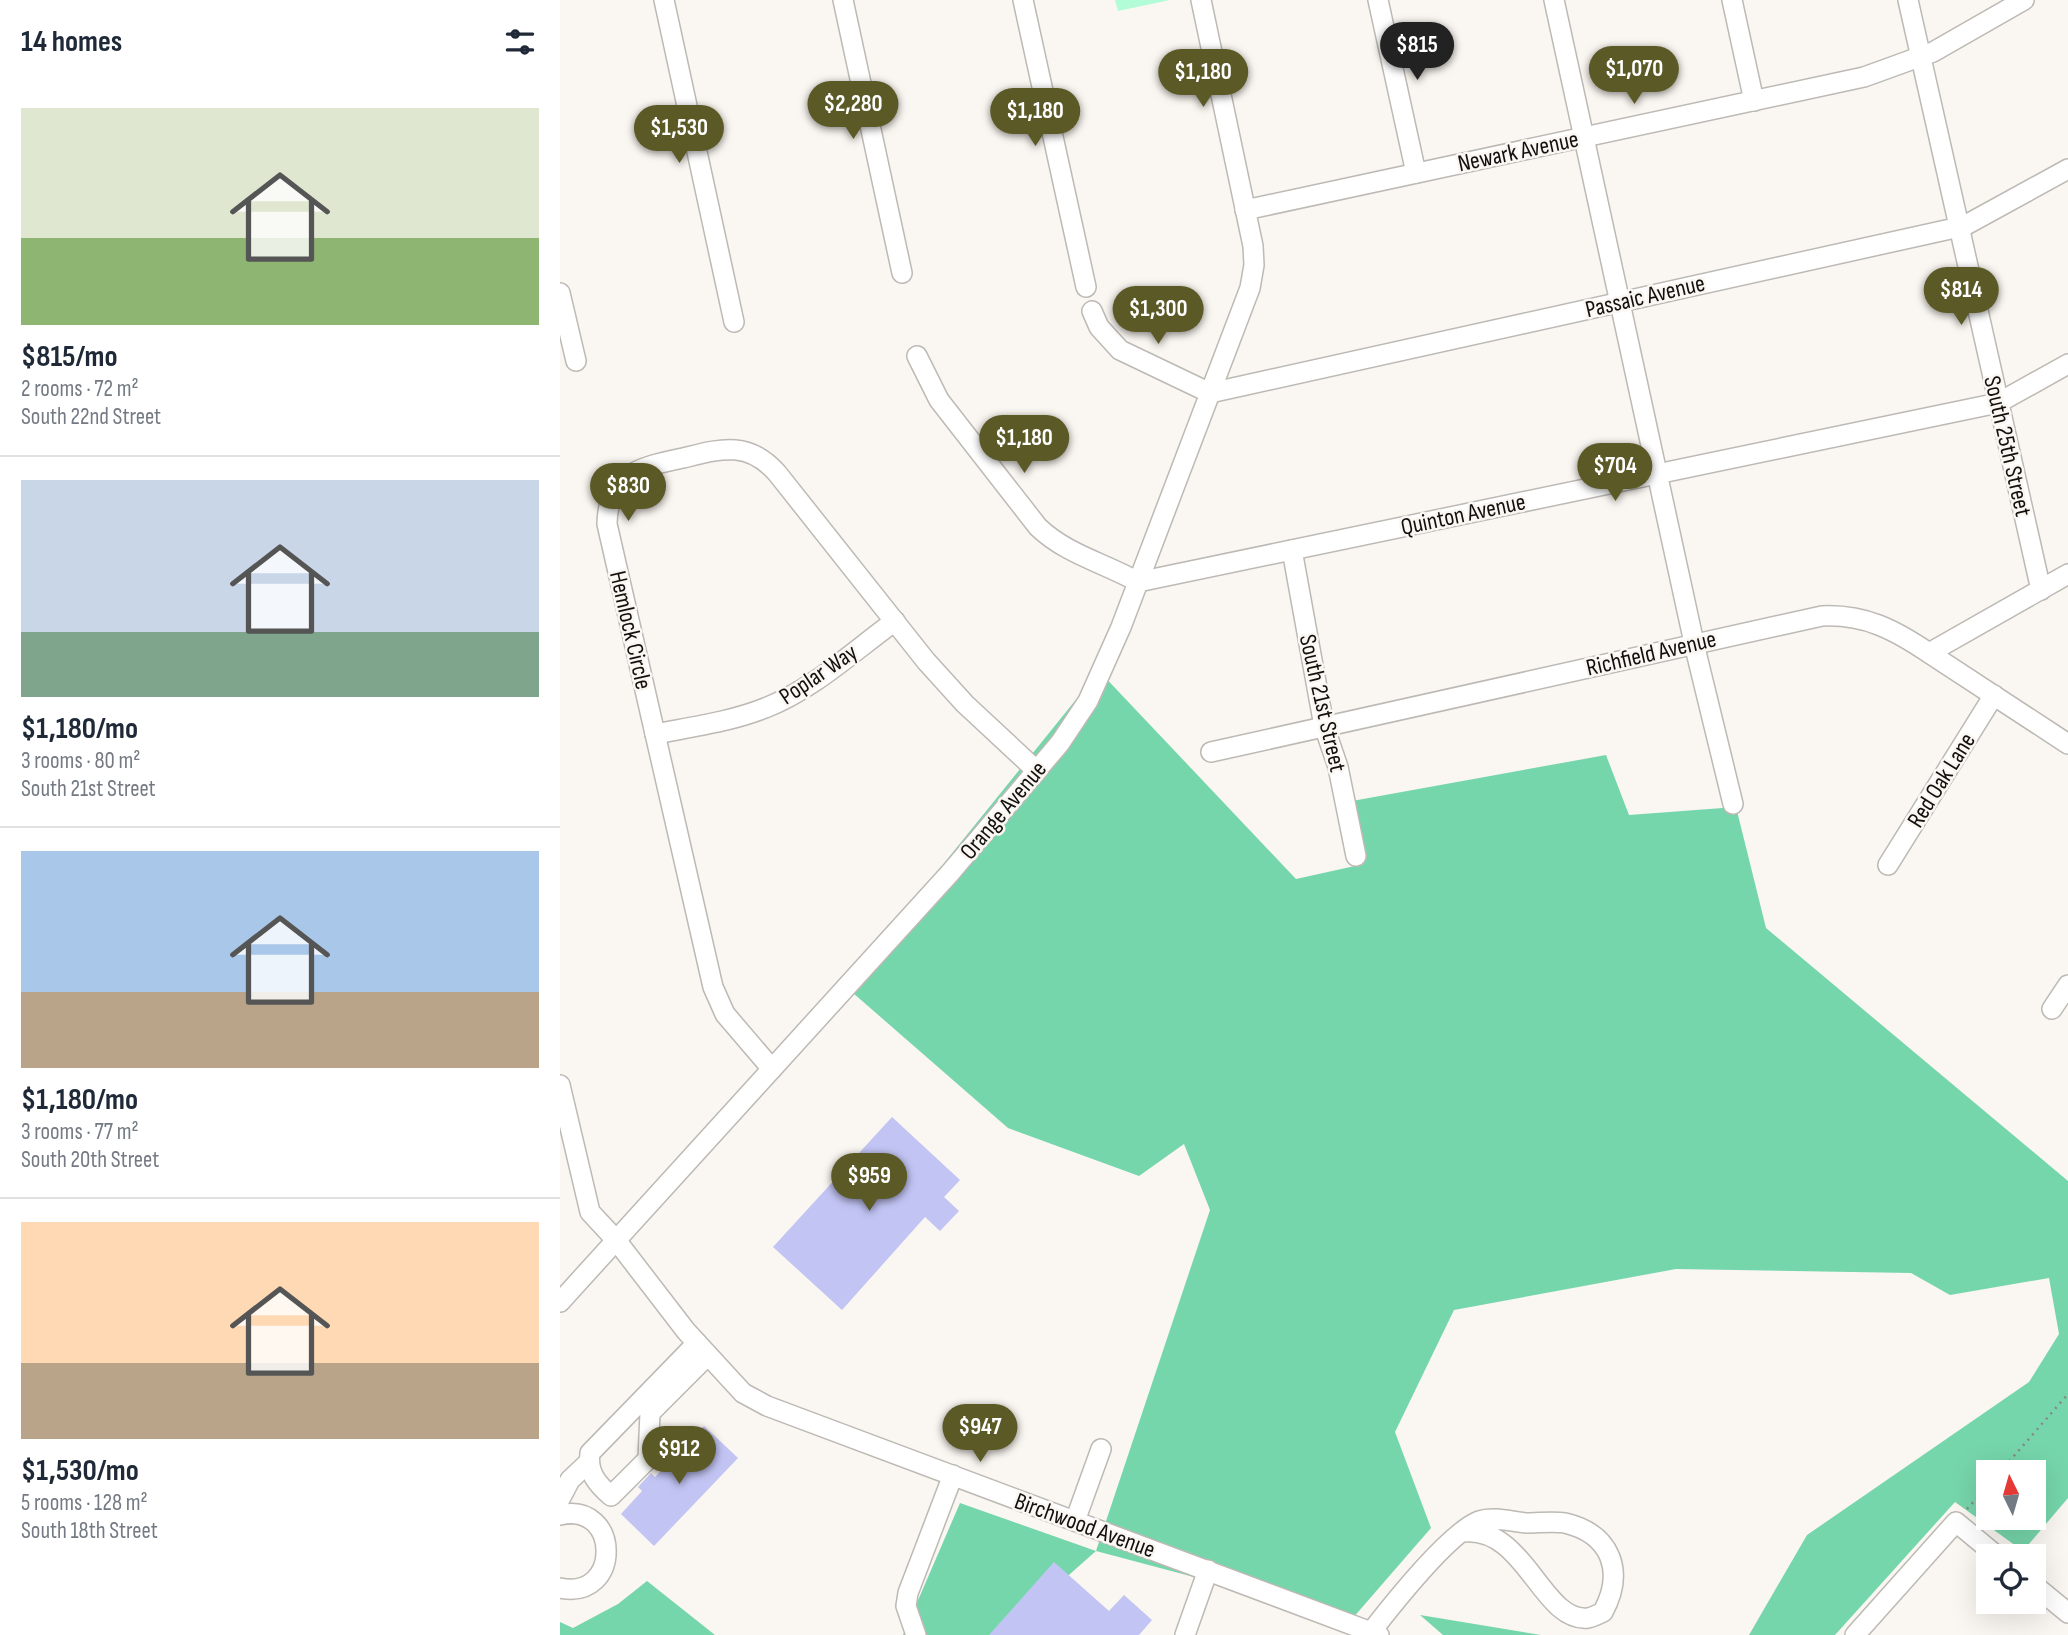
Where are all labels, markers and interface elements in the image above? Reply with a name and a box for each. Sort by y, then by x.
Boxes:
pin: $815 [1376,22,1458,82]
icon: filters [501,23,539,61]
text: 14 homes [21,24,122,60]
text: $815 [1396,31,1438,59]
pin: $1,070 [1577,46,1691,106]
pin: $1,180 [1146,50,1260,109]
text: $1,070 [1605,55,1663,83]
text: $1,180 [1174,58,1232,86]
pin: $2,280 [796,82,910,141]
pin: $1,180 [978,88,1092,148]
text: $2,280 [823,90,883,118]
text: $1,180 [1006,97,1064,125]
pin: $1,530 [622,106,736,165]
text: $1,530 [650,114,708,142]
street label: Newark Avenue [1455,125,1581,178]
icon: home [217,154,343,280]
pin: $814 [1920,268,2002,327]
street label: Passaic Avenue [1583,269,1708,324]
text: $814 [1940,276,1982,304]
pin: $1,300 [1101,286,1215,346]
text: $1,300 [1129,295,1187,323]
text: $815/mo [21,339,117,375]
street label: South 25th Street [1977,373,2038,519]
text: 2 rooms · 72 m² [21,375,139,403]
text: South 22nd Street [21,403,161,431]
pin: $1,180 [967,416,1081,475]
text: $1,180 [995,424,1053,452]
pin: $704 [1574,444,1656,503]
text: $704 [1593,452,1637,480]
pin: $830 [587,463,669,523]
text: $830 [606,472,650,500]
street label: Quinton Avenue [1398,487,1528,542]
icon: home [217,526,343,652]
street label: Hemlock Circle [603,568,658,692]
street label: Richfield Avenue [1583,624,1719,683]
street label: South 21st Street [1293,631,1352,775]
street label: Poplar Way [774,638,863,711]
text: $1,180/mo [21,711,138,747]
street label: Red Oak Lane [1901,728,1982,833]
text: 3 rooms · 80 m² [21,747,140,775]
street label: Orange Avenue [954,755,1053,865]
text: South 21st Street [21,775,156,803]
icon: home [217,897,343,1023]
text: $1,180/mo [21,1082,138,1118]
text: 3 rooms · 77 m² [21,1118,139,1146]
text: South 20th Street [21,1146,159,1174]
pin: $959 [828,1154,910,1213]
text: $959 [847,1162,891,1190]
icon: home [217,1268,343,1394]
pin: $947 [939,1404,1021,1464]
text: $947 [958,1413,1002,1441]
pin: $912 [638,1426,720,1486]
text: $912 [658,1435,700,1463]
text: $1,530/mo [21,1453,139,1489]
north arrow [1976,1460,2046,1530]
map controls [1976,1460,2046,1614]
street label: Birchwood Avenue [1011,1487,1159,1564]
text: 5 rooms · 128 m² [21,1489,148,1517]
text: South 18th Street [21,1517,158,1545]
button: locate [1976,1544,2046,1614]

